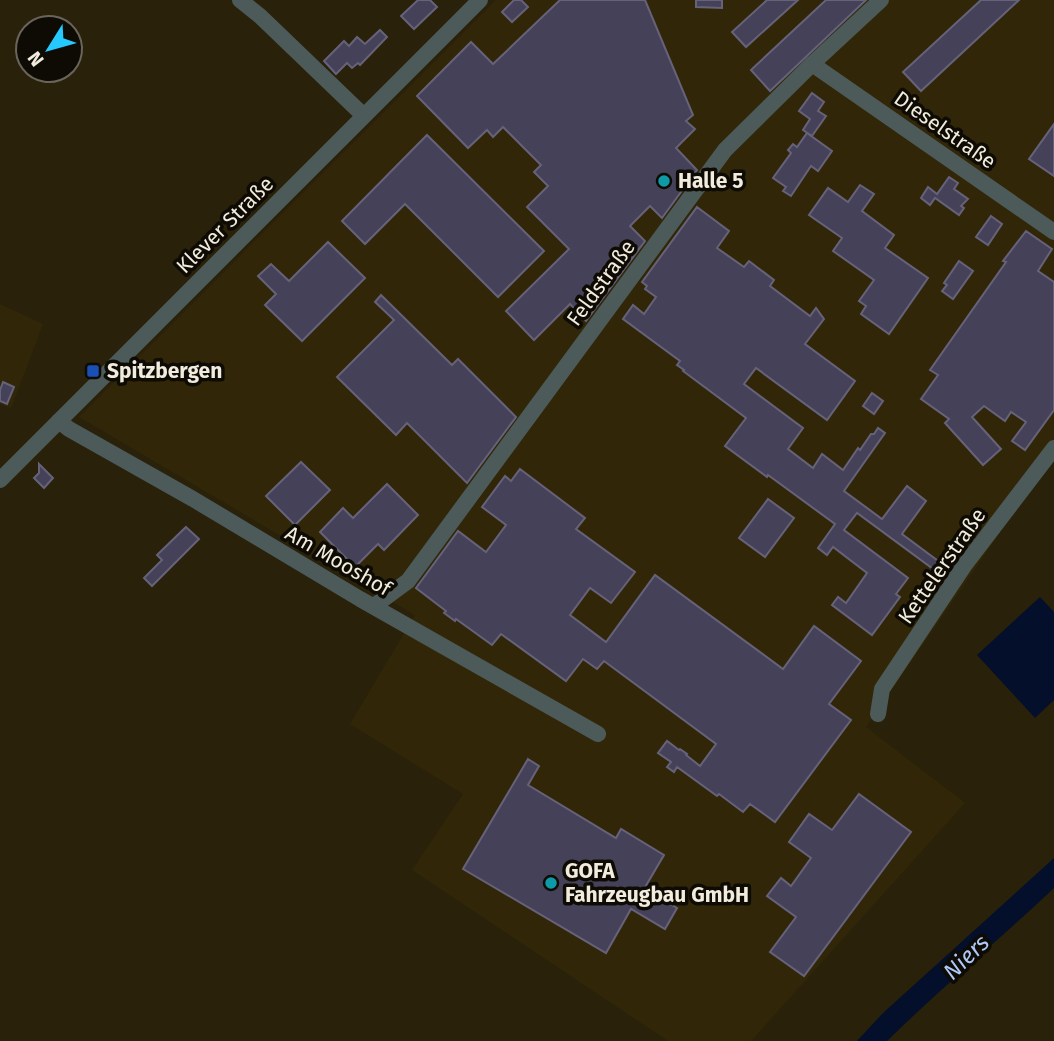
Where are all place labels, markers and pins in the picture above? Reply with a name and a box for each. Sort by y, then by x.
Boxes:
place label: Halle 5 [678,168,743,194]
marker: Halle 5 [656,173,672,189]
place label: Spitzbergen [107,358,222,384]
marker: Spitzbergen [85,363,101,379]
place label: GOFA Fahrzeugbau GmbH [565,858,749,908]
marker: GOFA Fahrzeugbau GmbH [543,875,559,891]

